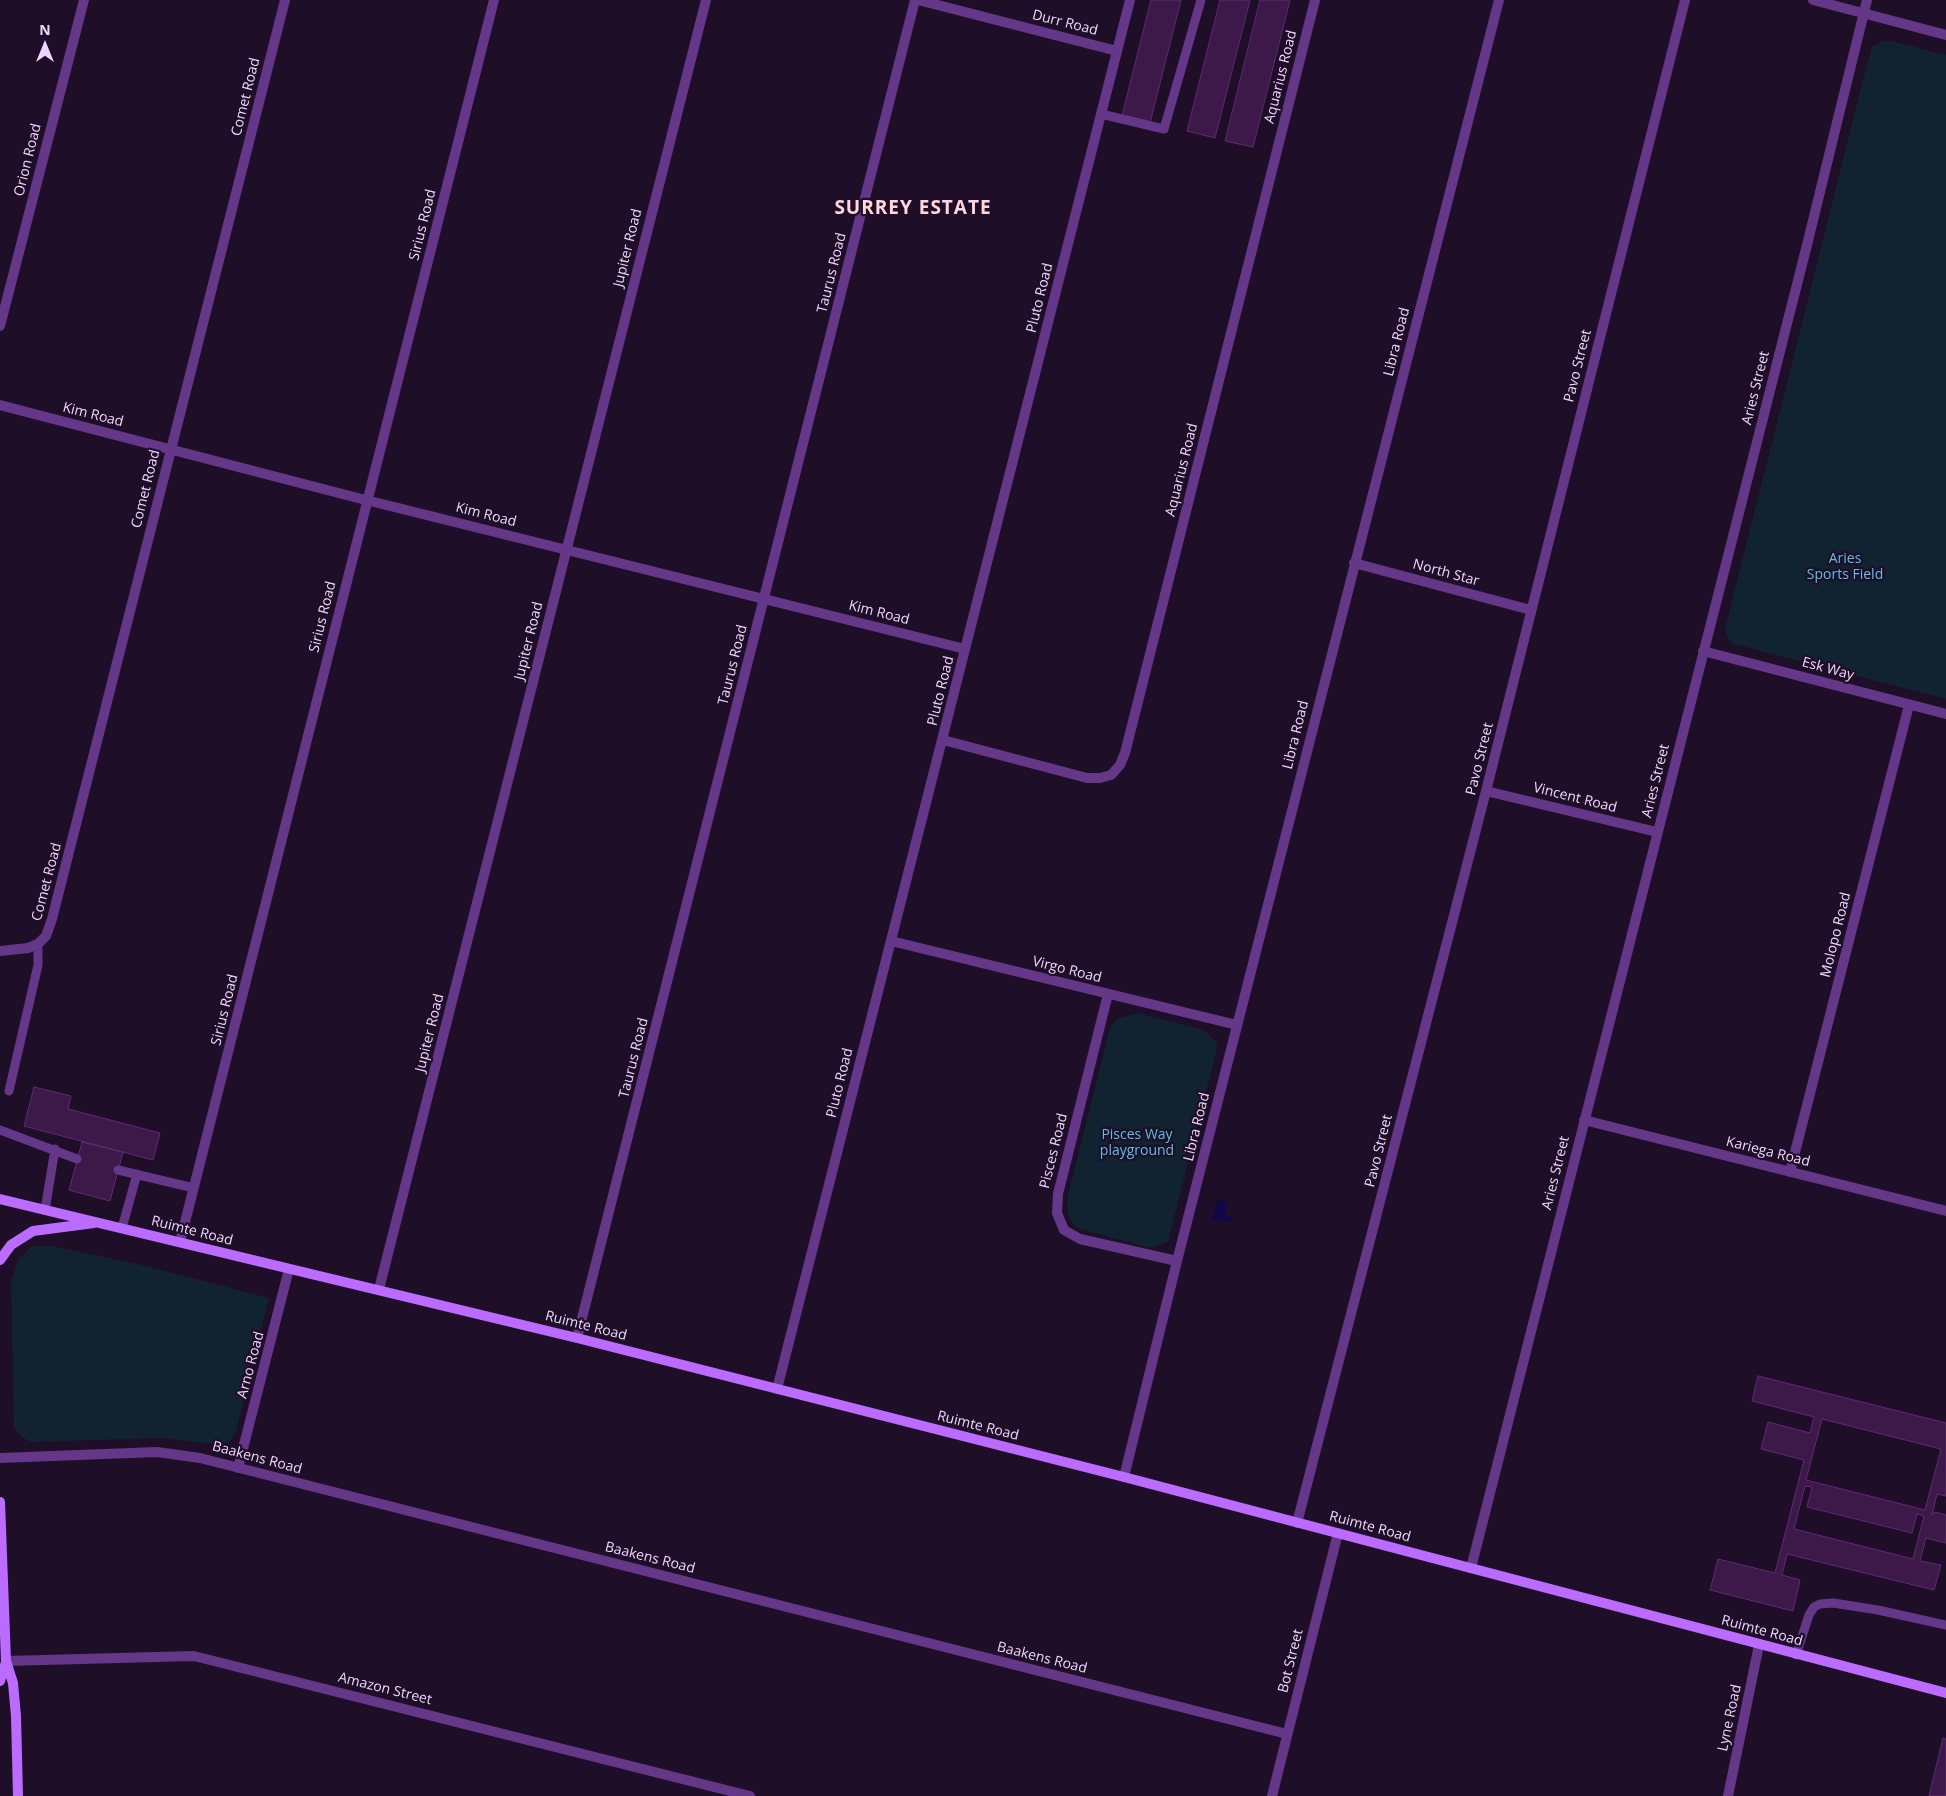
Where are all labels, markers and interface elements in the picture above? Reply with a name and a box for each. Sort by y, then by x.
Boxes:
street label: Durr Road [1030,7,1100,39]
north arrow [20,20,70,70]
text: N [39,20,51,39]
street label: Aquarius Road [1261,29,1301,125]
street label: Comet Road [228,56,264,138]
street label: Orion Road [11,122,45,198]
street label: Sirius Road [406,188,440,262]
district label: SURREY ESTATE [833,198,993,220]
street label: Jupiter Road [610,207,646,289]
street label: Taurus Road [814,231,850,315]
street label: Pluto Road [1023,262,1057,334]
street label: Libra Road [1380,306,1414,378]
street label: Pavo Street [1561,328,1595,404]
street label: Aries Street [1739,349,1773,427]
street label: Kim Road [61,399,125,431]
street label: Aquarius Road [1162,422,1202,518]
street label: Comet Road [128,448,164,530]
street label: Kim Road [454,499,518,531]
park label: Aries Sports Field [1807,551,1883,584]
street label: North Star [1411,556,1481,590]
street label: Sirius Road [306,580,340,654]
street label: Kim Road [847,597,911,629]
street label: Jupiter Road [511,600,547,682]
street label: Taurus Road [715,623,751,707]
street label: Esk Way [1800,654,1856,684]
street label: Pluto Road [924,655,958,727]
street label: Libra Road [1279,699,1313,771]
street label: Pavo Street [1463,721,1497,797]
street label: Aries Street [1639,742,1673,820]
street label: Vincent Road [1531,779,1619,817]
street label: Comet Road [29,841,65,923]
street label: Molopo Road [1817,891,1855,979]
street label: Virgo Road [1031,953,1103,987]
street label: Sirius Road [208,973,242,1047]
street label: Jupiter Road [412,992,448,1074]
street label: Taurus Road [616,1016,652,1100]
street label: Pluto Road [823,1047,857,1119]
street label: Libra Road [1180,1091,1214,1163]
street label: Pisces Road [1037,1112,1071,1190]
street label: Pavo Street [1362,1113,1396,1189]
park label: Pisces Way playground [1100,1127,1174,1160]
street label: Kariega Road [1724,1133,1812,1171]
street label: Aries Street [1539,1134,1573,1212]
street label: Ruimte Road [149,1213,235,1249]
street label: Ruimte Road [543,1308,629,1344]
street label: Arno Road [234,1330,268,1400]
street label: Ruimte Road [935,1408,1021,1444]
street label: Baakens Road [210,1438,304,1478]
street label: Ruimte Road [1327,1508,1413,1546]
street label: Baakens Road [603,1539,697,1577]
street label: Ruimte Road [1719,1612,1805,1650]
street label: Bot Street [1275,1627,1307,1695]
street label: Baakens Road [995,1639,1089,1677]
street label: Amazon Street [336,1669,434,1709]
street label: Lyne Road [1715,1683,1745,1753]

